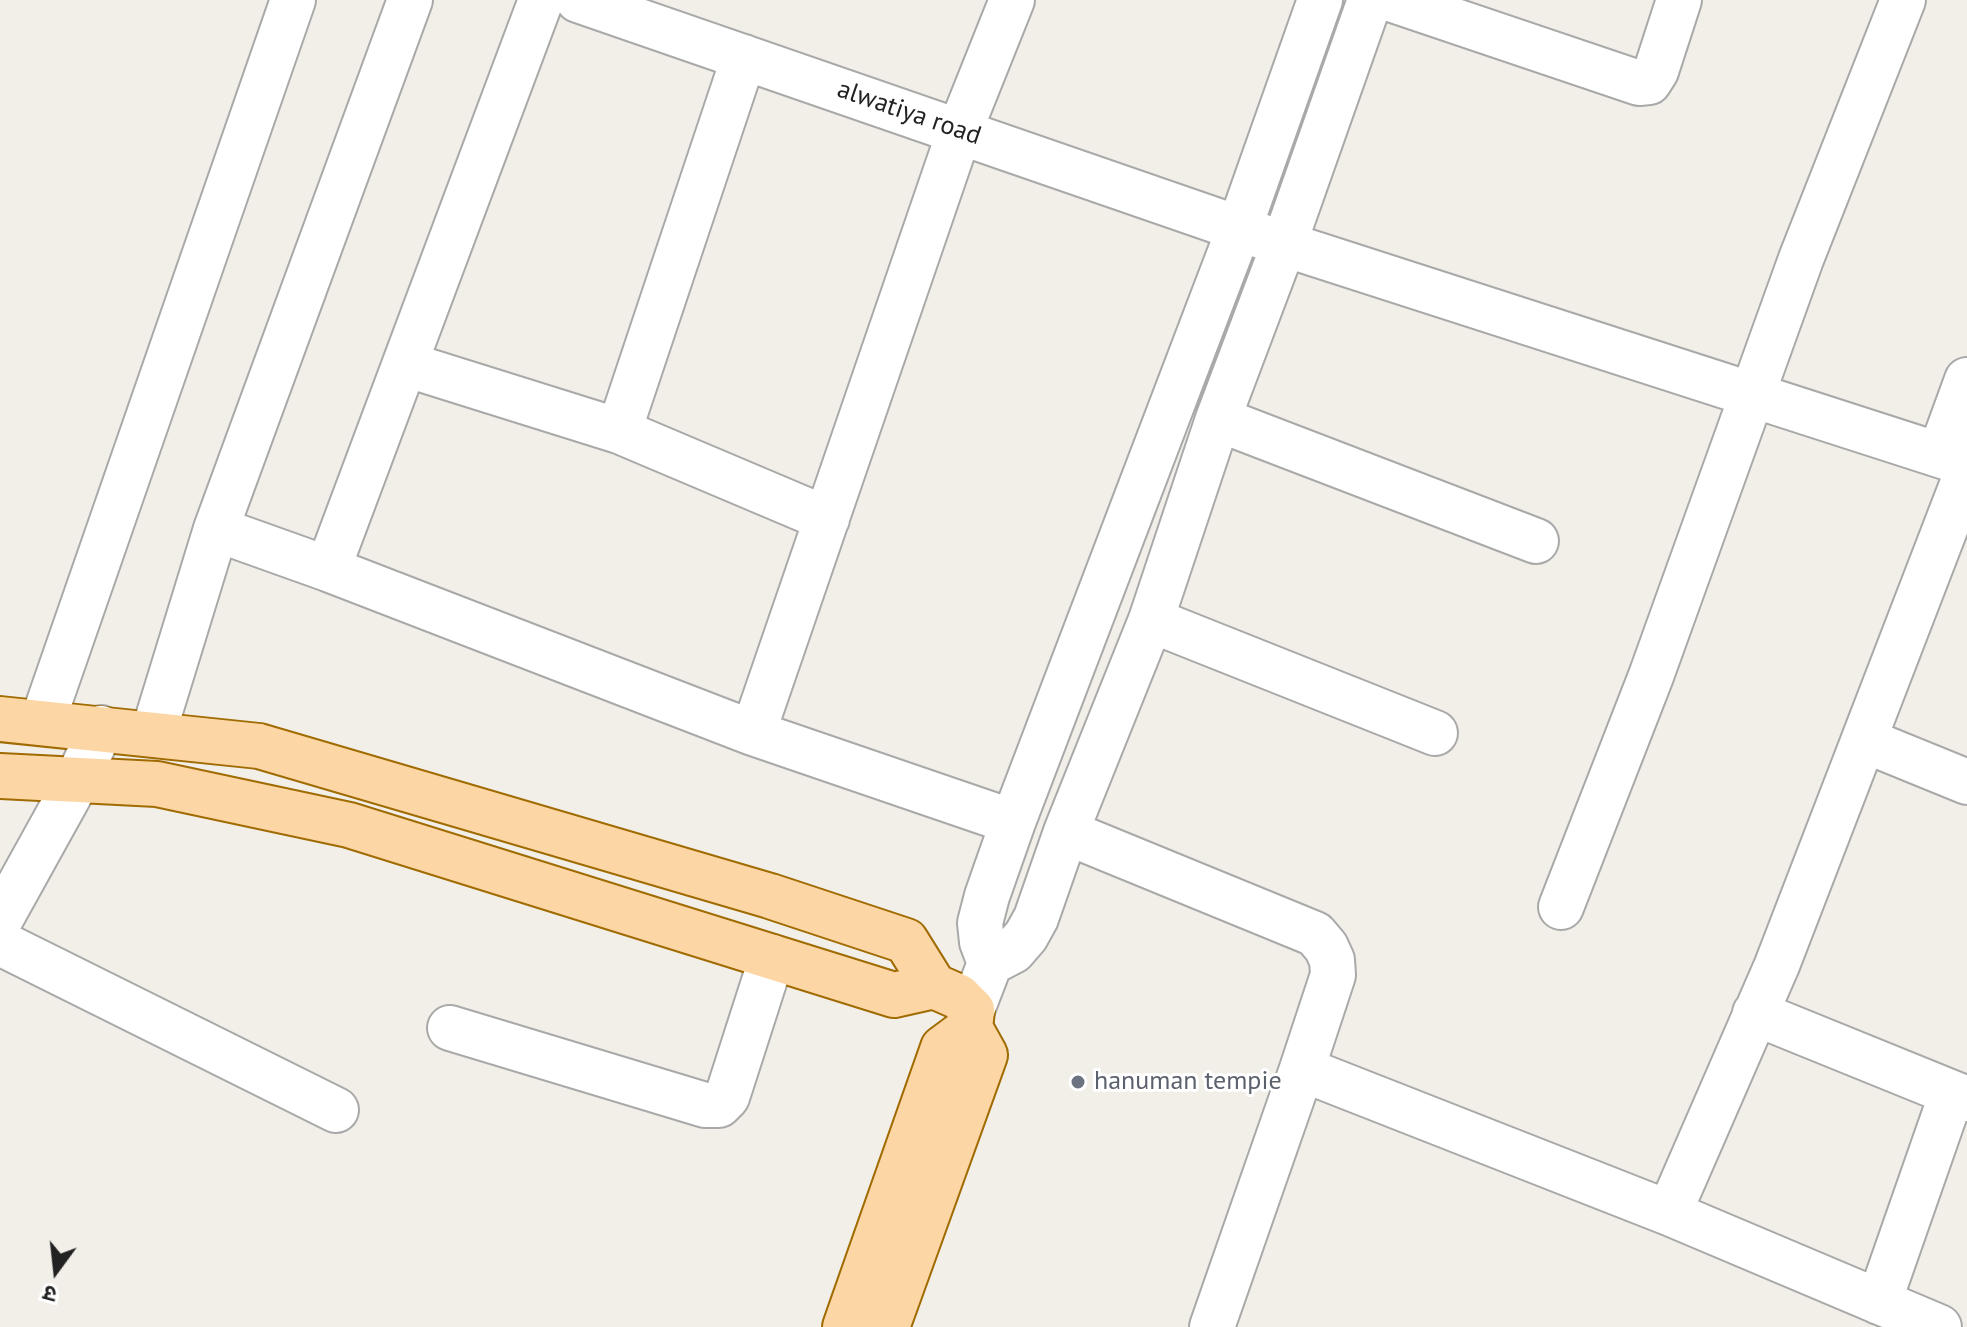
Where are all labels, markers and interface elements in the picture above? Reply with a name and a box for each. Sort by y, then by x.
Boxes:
street label: alwatiya road [833,74,985,152]
place label: hanuman tempie [1094,1066,1282,1098]
marker: hanuman tempie [1069,1073,1087,1091]
north arrow [16,1231,96,1311]
text: उ [40,1279,60,1309]

